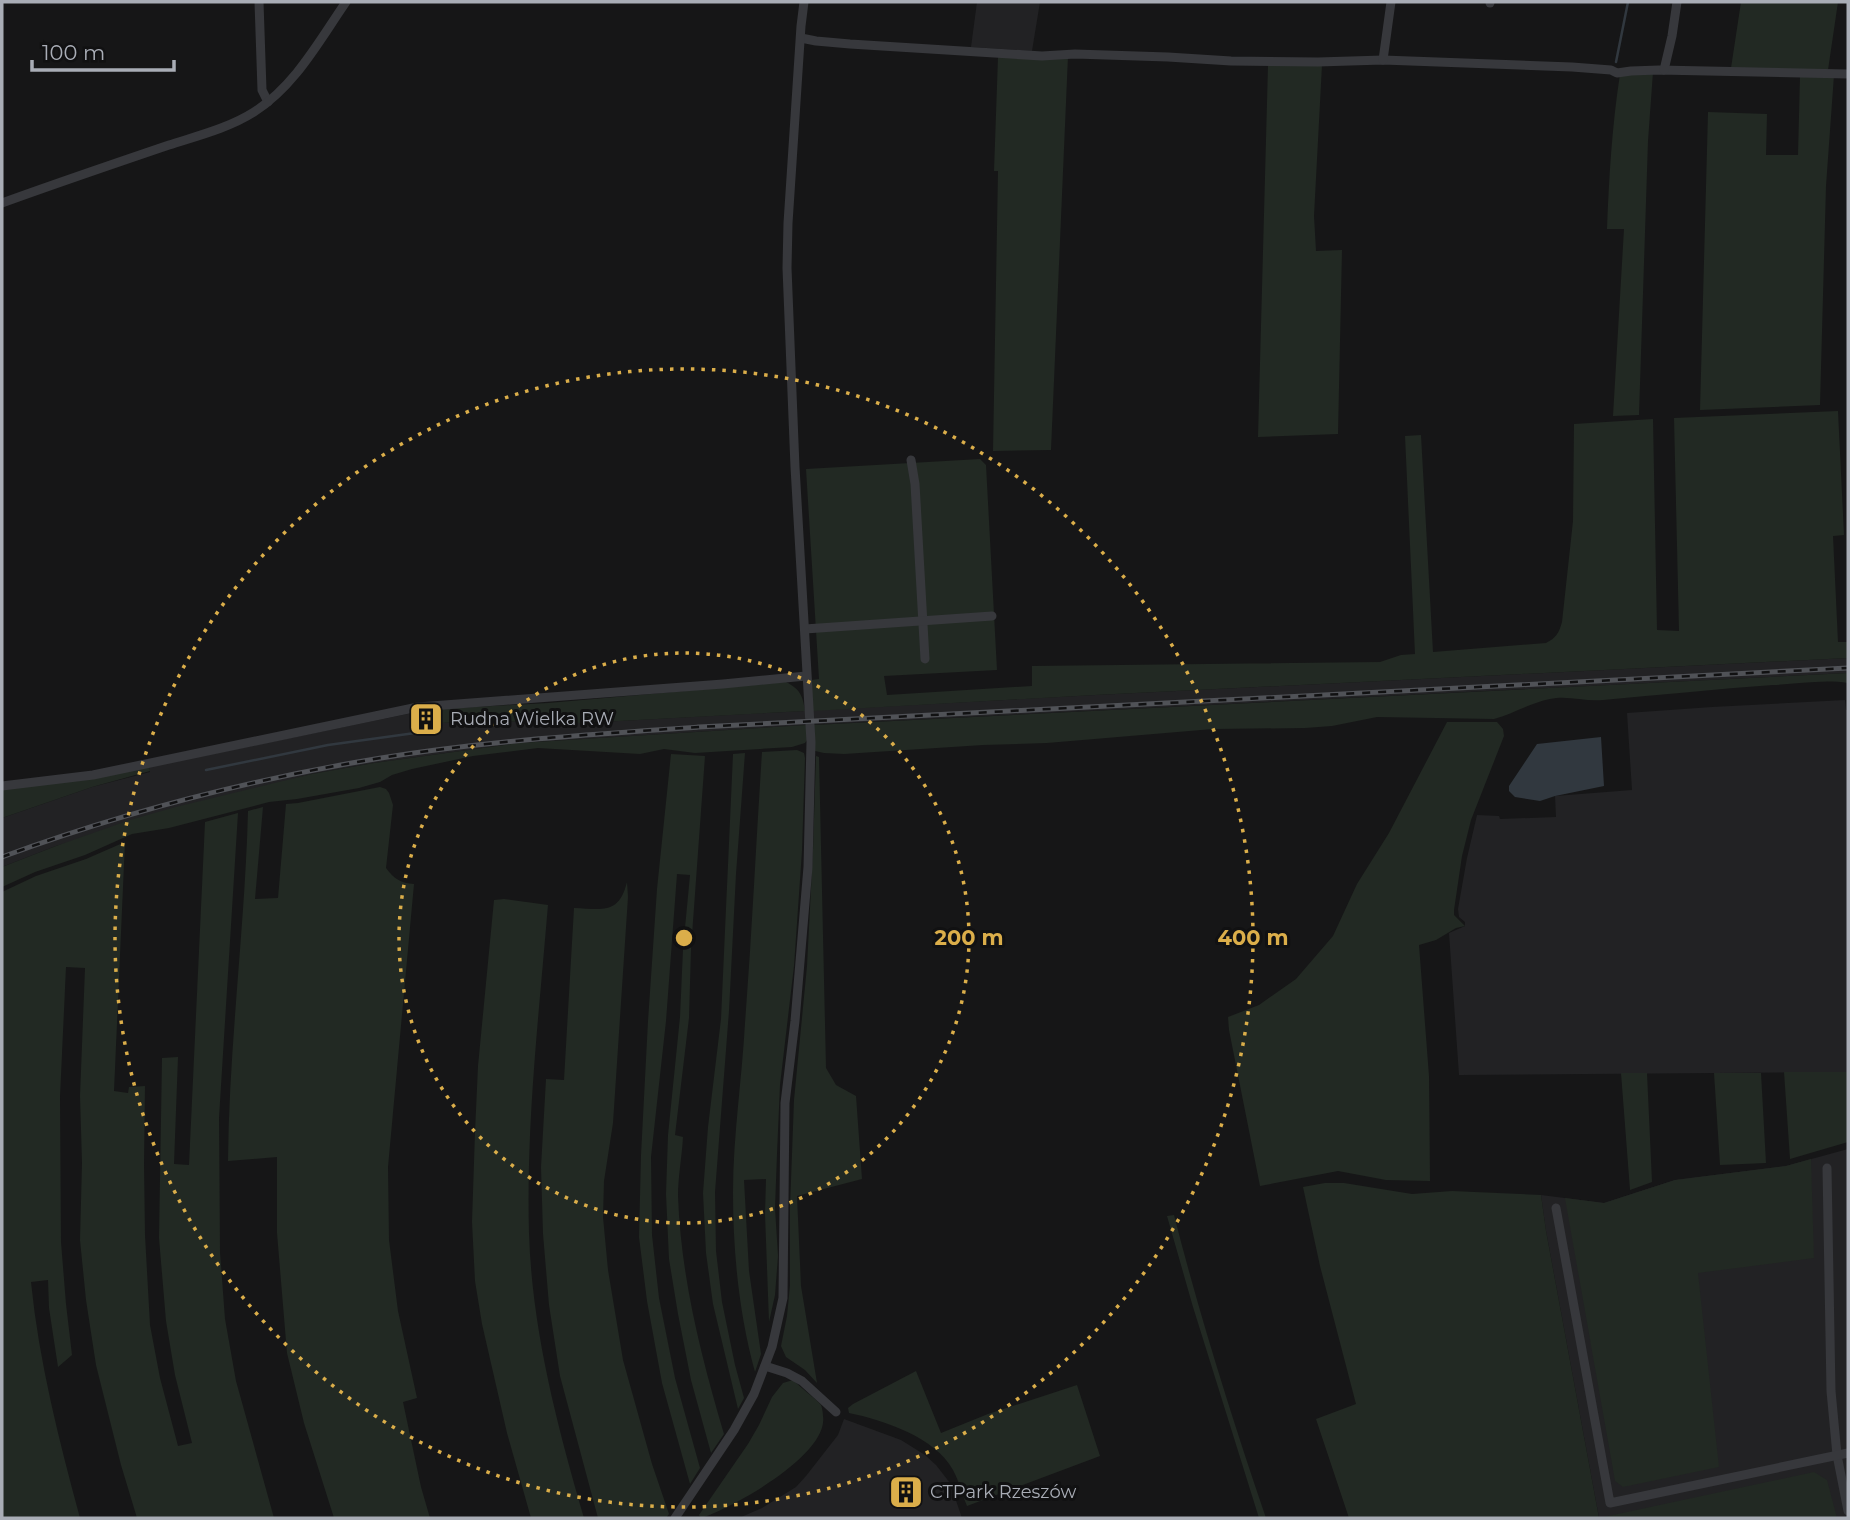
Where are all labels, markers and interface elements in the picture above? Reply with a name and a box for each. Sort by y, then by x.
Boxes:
scale bar [32,28,173,72]
text: 100 m [42,40,105,65]
building icon: Rudna Wielka RW [407,700,445,738]
place label: Rudna Wielka RW [450,708,614,730]
text: 200 m [935,925,1003,950]
text: 400 m [1218,925,1288,950]
centre of rings [672,926,696,950]
building icon: CTPark Rzeszów [887,1473,925,1511]
place label: CTPark Rzeszów [930,1481,1076,1503]

